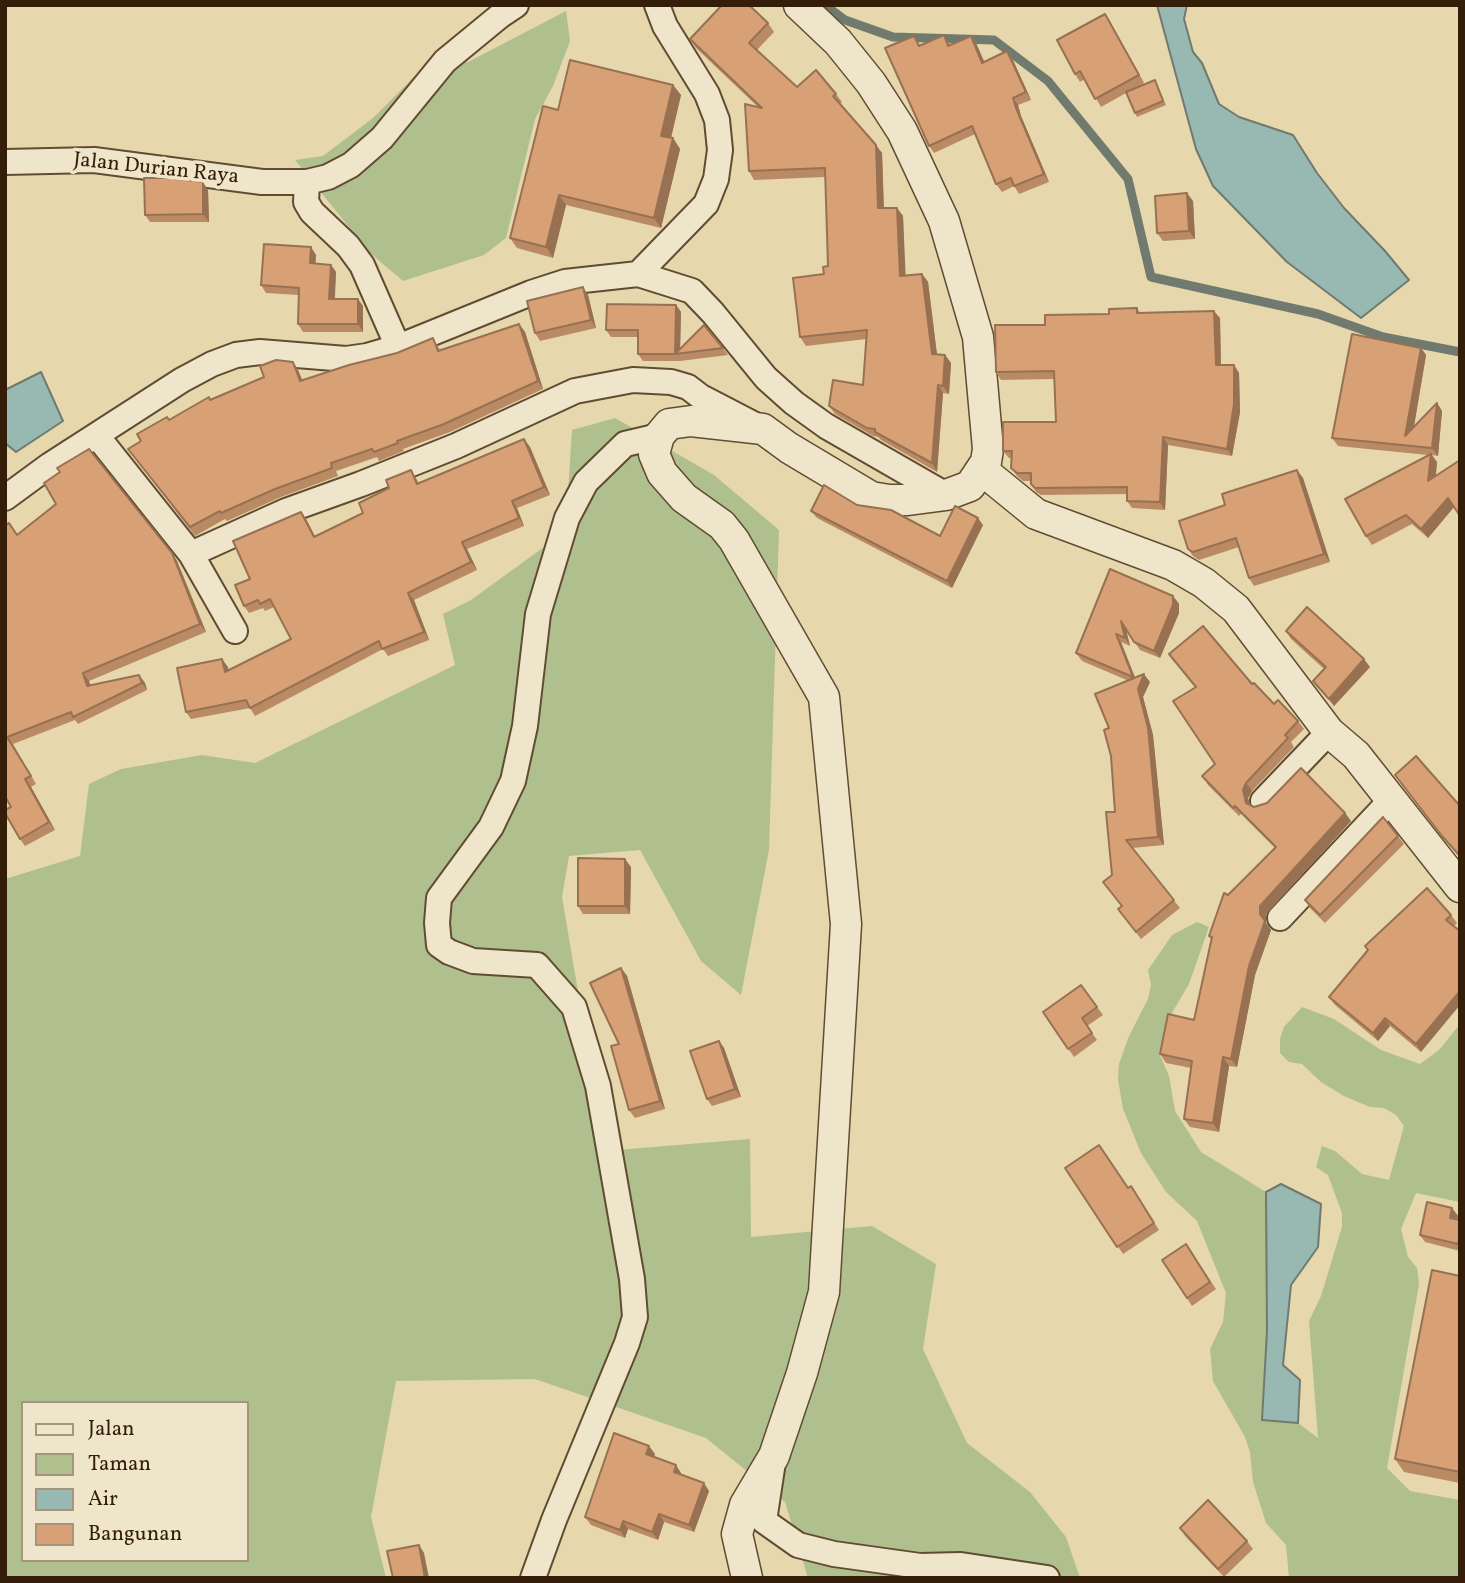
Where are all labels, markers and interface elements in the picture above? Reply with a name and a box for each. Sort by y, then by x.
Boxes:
street label: Jalan Durian Raya [72,149,240,191]
legend [21,1401,248,1562]
text: Jalan [88,1415,135,1444]
text: Taman [88,1450,151,1479]
text: Air [88,1485,118,1514]
text: Bangunan [88,1520,182,1549]

